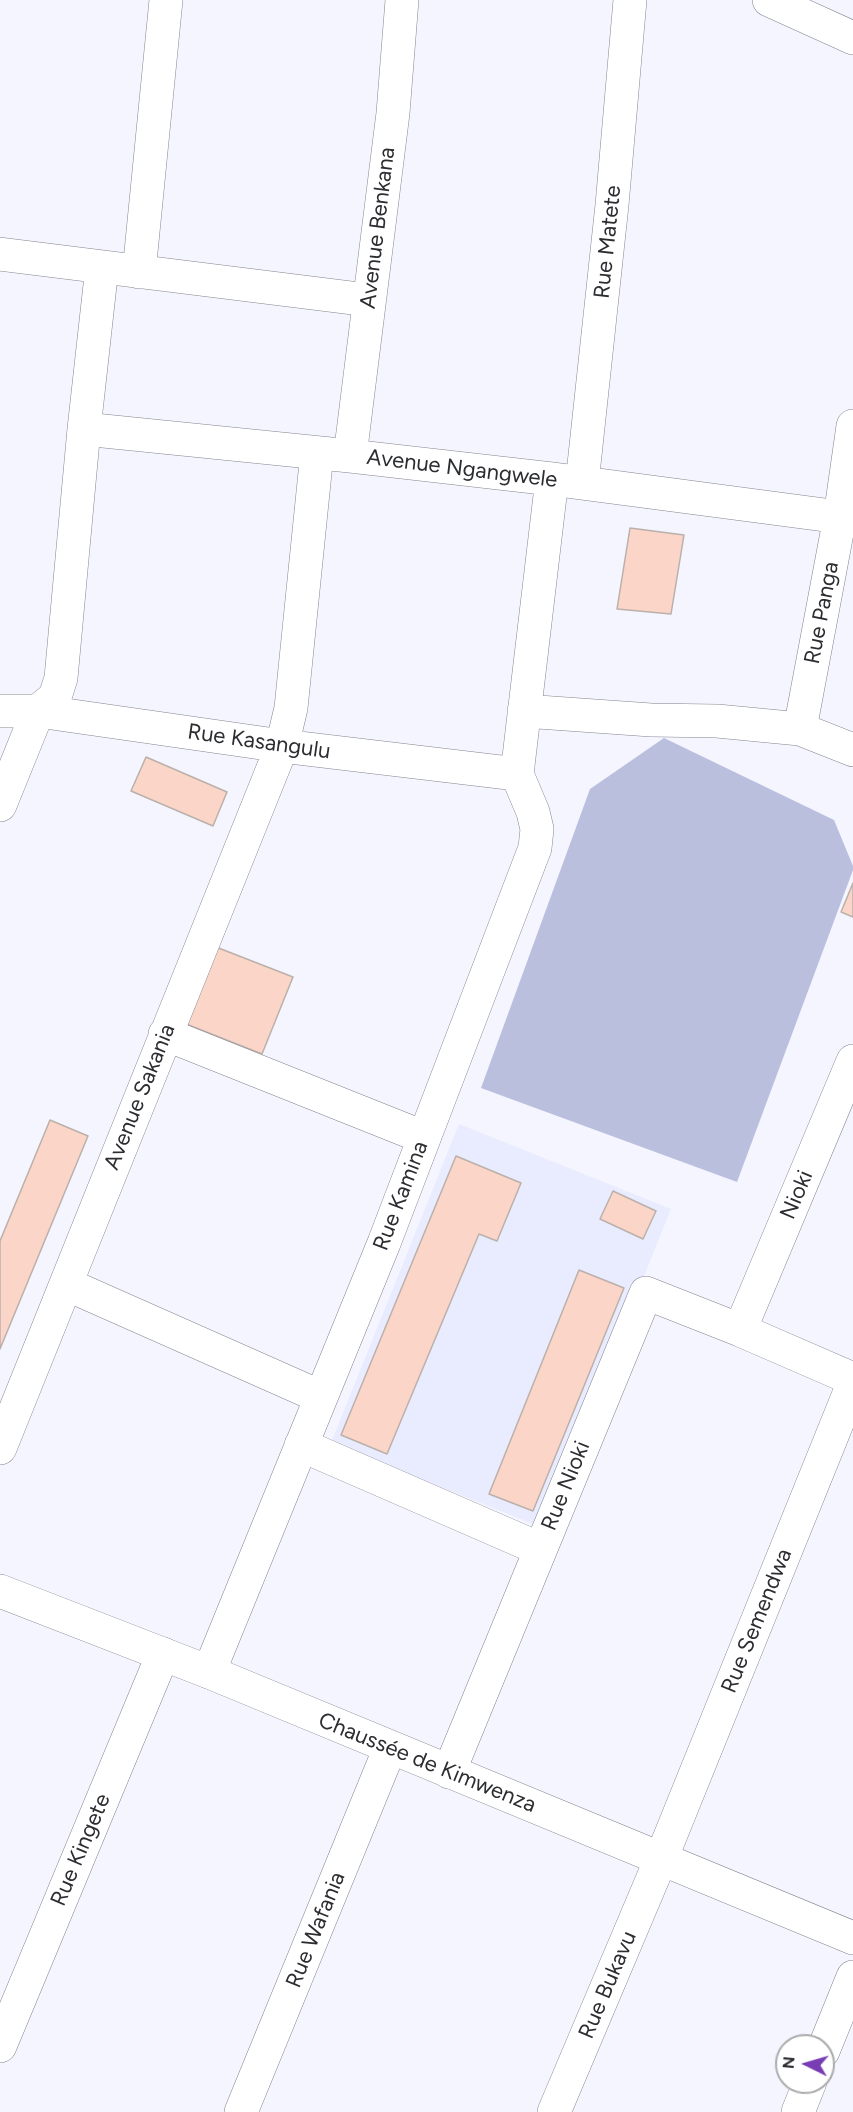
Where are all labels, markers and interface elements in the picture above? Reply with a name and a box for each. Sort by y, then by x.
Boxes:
street label: Avenue Benkana [355,146,401,310]
street label: Rue Matete [589,184,627,300]
street label: Avenue Ngangwele [365,444,559,494]
street label: Rue Panga [799,560,845,666]
street label: Rue Kasangulu [186,719,332,765]
street label: Avenue Sakania [99,1020,181,1174]
street label: Rue Kamina [368,1137,434,1255]
street label: Nioki [775,1167,819,1223]
street label: Rue Nioki [536,1437,596,1535]
street label: Rue Semendwa [716,1545,798,1697]
street label: Chaussée de Kimwenza [314,1707,540,1819]
street label: Rue Kingete [46,1790,116,1910]
street label: Rue Wafania [281,1868,351,1992]
street label: Rue Bukavu [573,1927,643,2043]
north arrow [775,2034,835,2094]
text: N [779,2056,799,2070]

